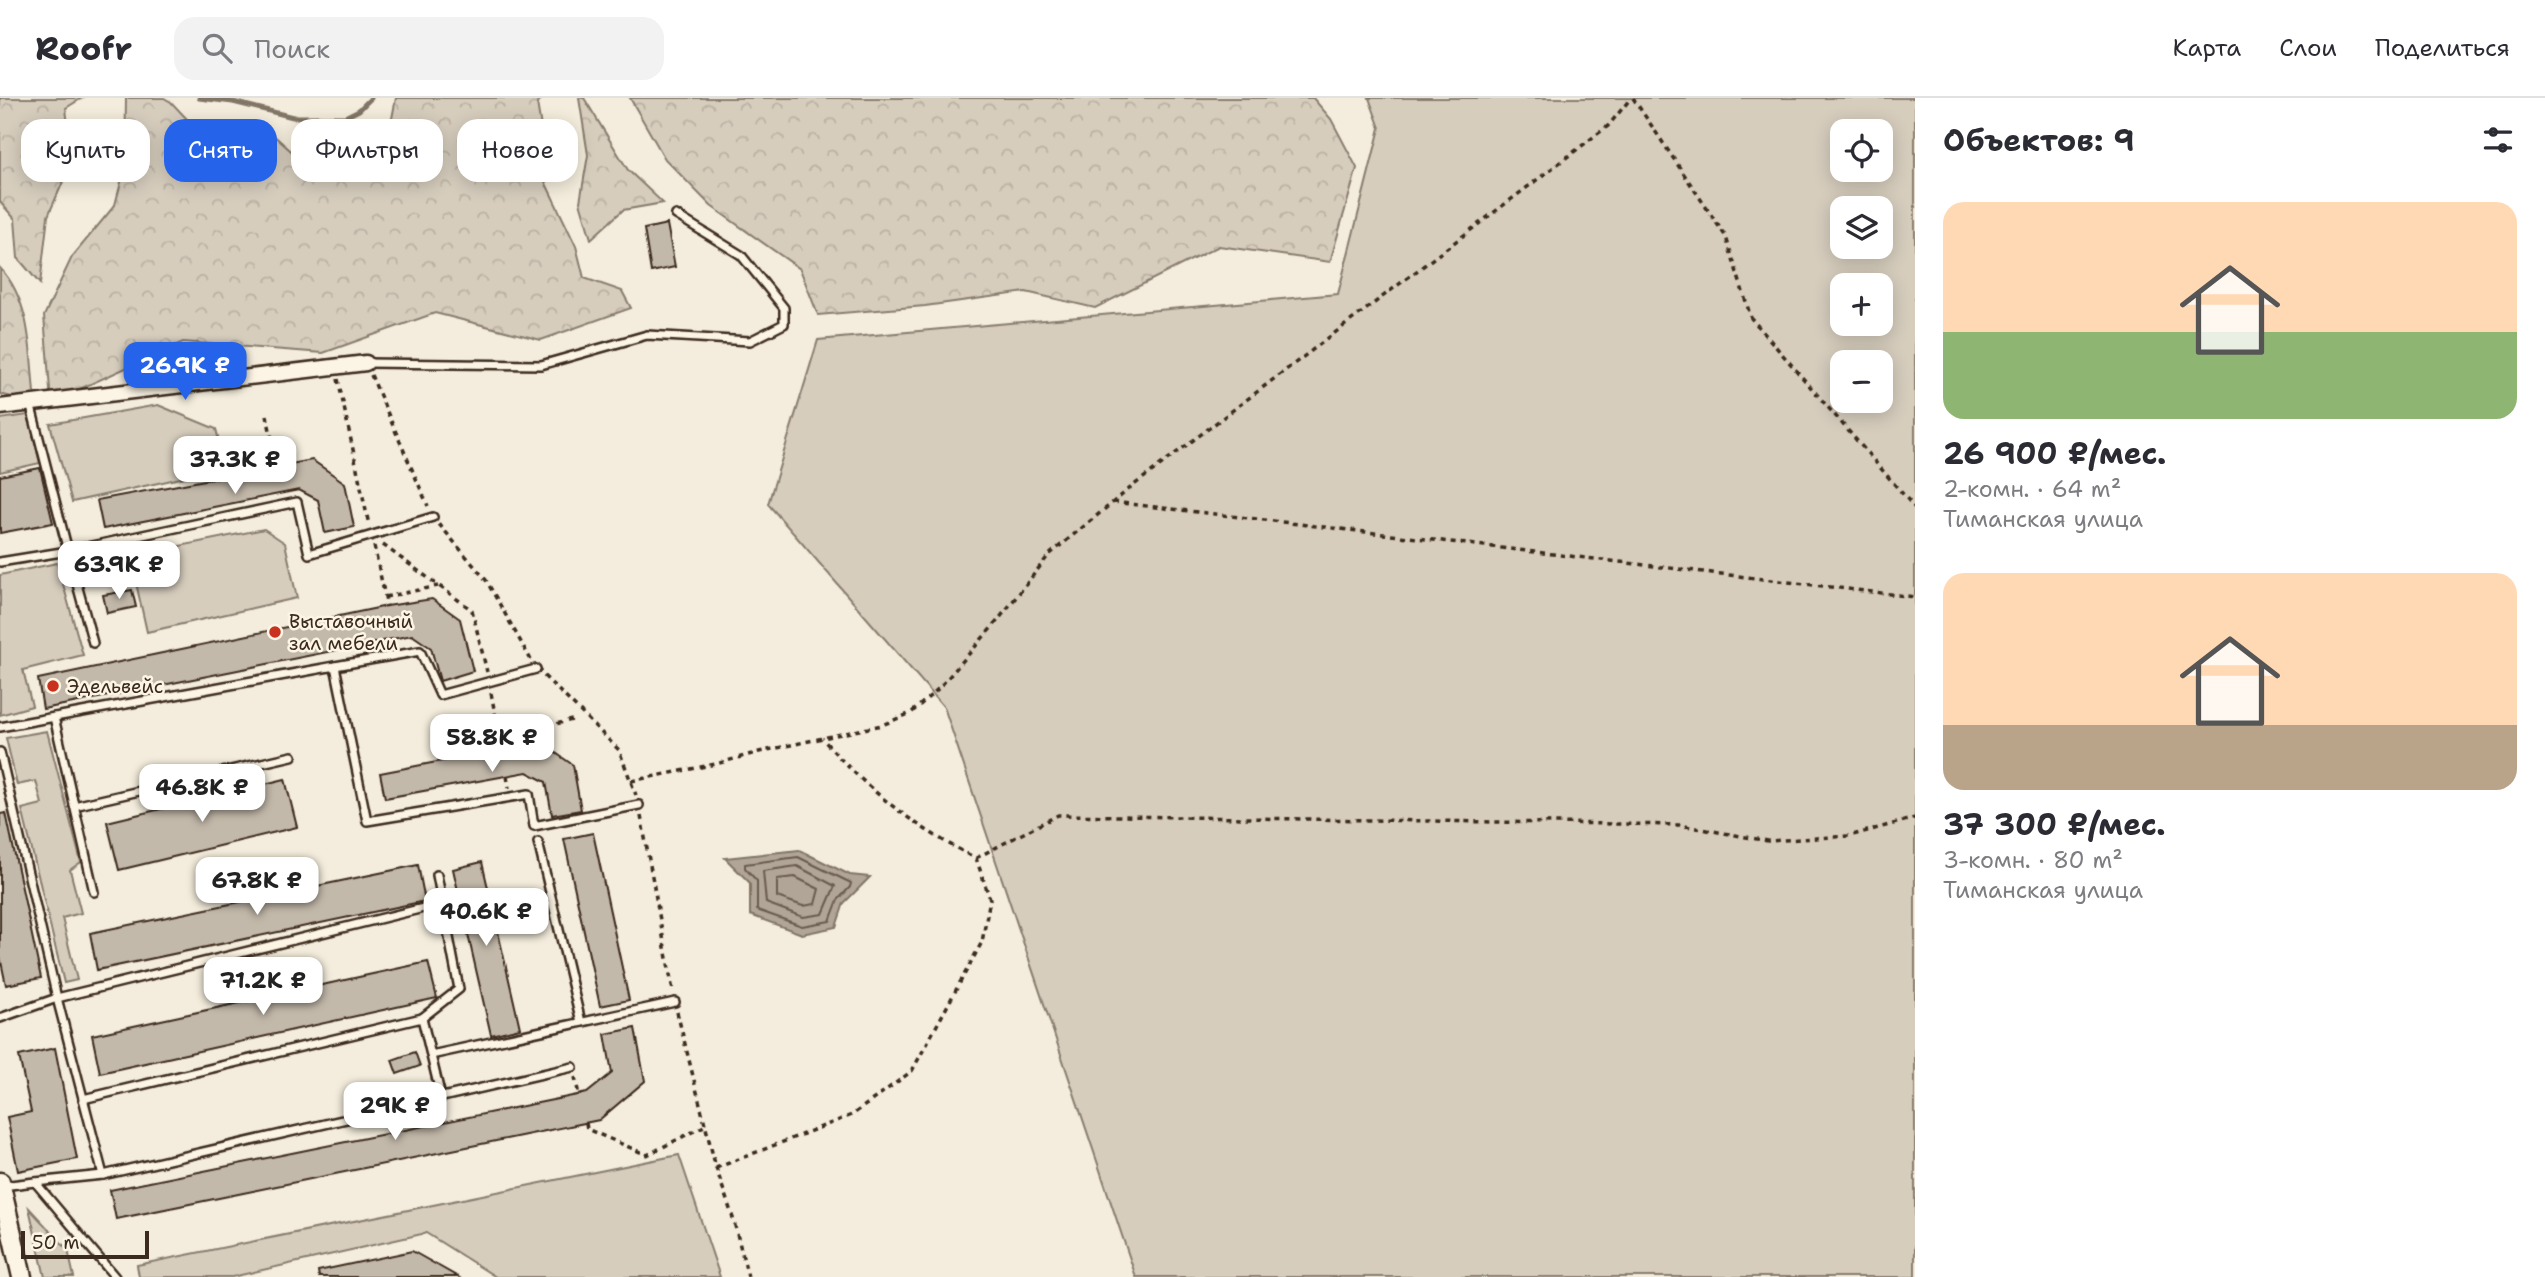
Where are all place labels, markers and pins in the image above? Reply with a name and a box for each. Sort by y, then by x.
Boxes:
pin: 26.9K ₽ [120,342,250,402]
pin: 37.3K ₽ [170,436,300,496]
pin: 63.9K ₽ [54,542,184,601]
place label: Выставочный зал мебели [289,609,413,656]
marker: Выставочный зал мебели [267,624,283,640]
place label: Эдельвейс [67,674,163,699]
marker: Эдельвейс [45,678,61,694]
pin: 58.8K ₽ [427,714,557,774]
pin: 46.8K ₽ [137,764,267,824]
pin: 67.8K ₽ [192,858,322,917]
pin: 40.6K ₽ [421,888,551,948]
pin: 71.2K ₽ [198,958,328,1017]
pin: 29K ₽ [346,1082,444,1142]

